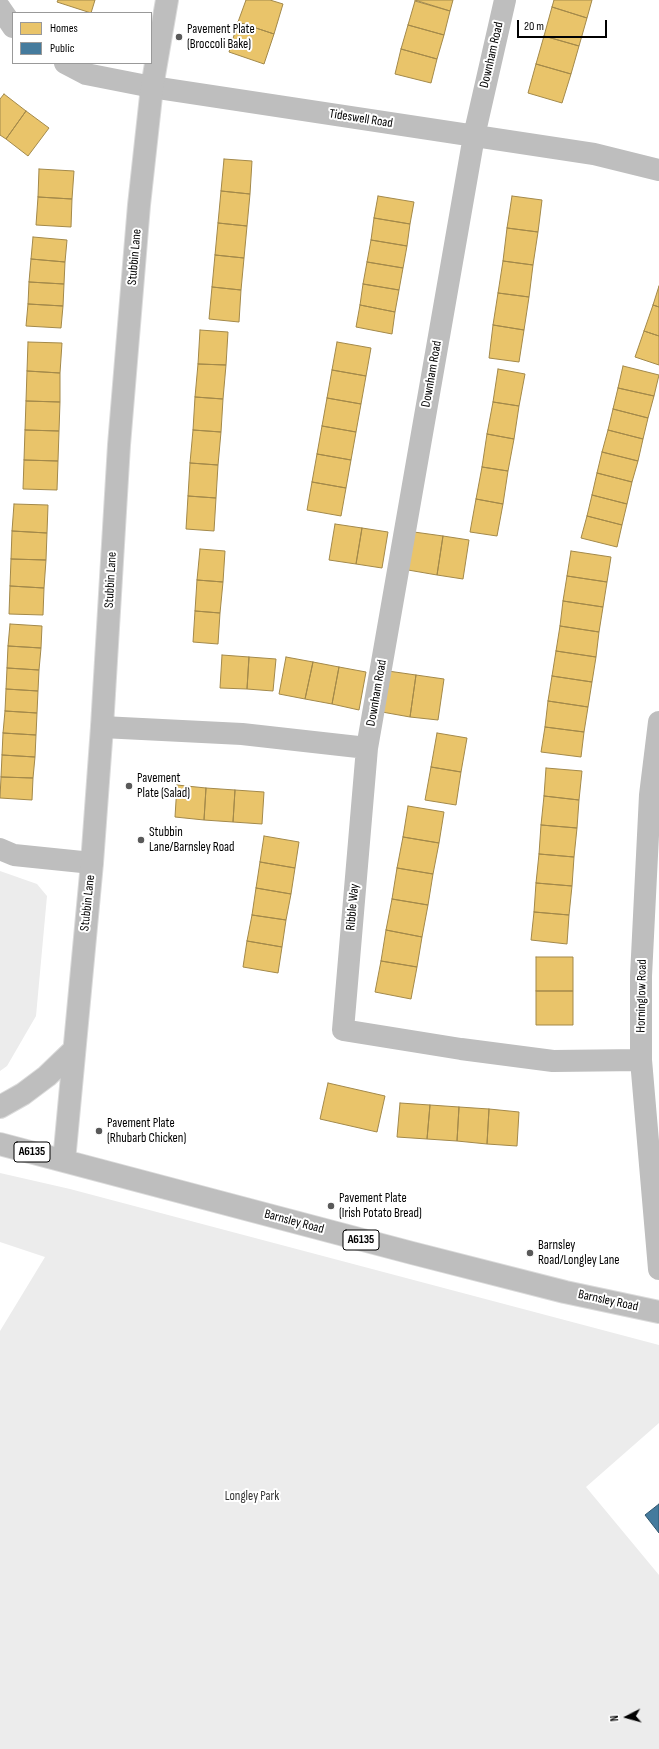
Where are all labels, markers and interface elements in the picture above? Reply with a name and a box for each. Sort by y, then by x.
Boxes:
legend [12,12,152,64]
scale bar [519,12,609,38]
text: 20 m [524,19,544,34]
street label: Downham Road [477,20,507,90]
text: Homes [50,21,78,36]
place label: Pavement Plate (Broccoli Bake) [187,22,255,53]
marker: Pavement Plate (Broccoli Bake) [174,32,184,42]
text: Public [50,41,75,56]
street label: Tideswell Road [328,106,394,132]
street label: Stubbin Lane [125,228,145,286]
street label: Downham Road [418,340,446,408]
street label: Stubbin Lane [102,551,120,609]
street label: Downham Road [363,659,391,727]
place label: Pavement Plate (Salad) [137,771,190,802]
marker: Pavement Plate (Salad) [124,781,134,791]
place label: Stubbin Lane/Barnsley Road [149,825,234,856]
marker: Stubbin Lane/Barnsley Road [136,835,146,845]
street label: Stubbin Lane [77,874,99,932]
street label: Ribble Way [343,883,363,931]
street label: Horninglow Road [634,959,650,1033]
place label: Pavement Plate (Rhubarb Chicken) [107,1116,186,1147]
marker: Pavement Plate (Rhubarb Chicken) [94,1126,104,1136]
road number: A6135 [14,1142,50,1162]
place label: Pavement Plate (Irish Potato Bread) [339,1191,422,1222]
marker: Pavement Plate (Irish Potato Bread) [326,1201,336,1211]
street label: Barnsley Road [262,1207,326,1237]
road number: A6135 [343,1230,379,1250]
place label: Barnsley Road/Longley Lane [538,1238,619,1269]
marker: Barnsley Road/Longley Lane [525,1248,535,1258]
street label: Barnsley Road [577,1287,639,1315]
park label: Longley Park [225,1489,279,1505]
north arrow [607,1697,647,1737]
text: N [608,1715,621,1722]

